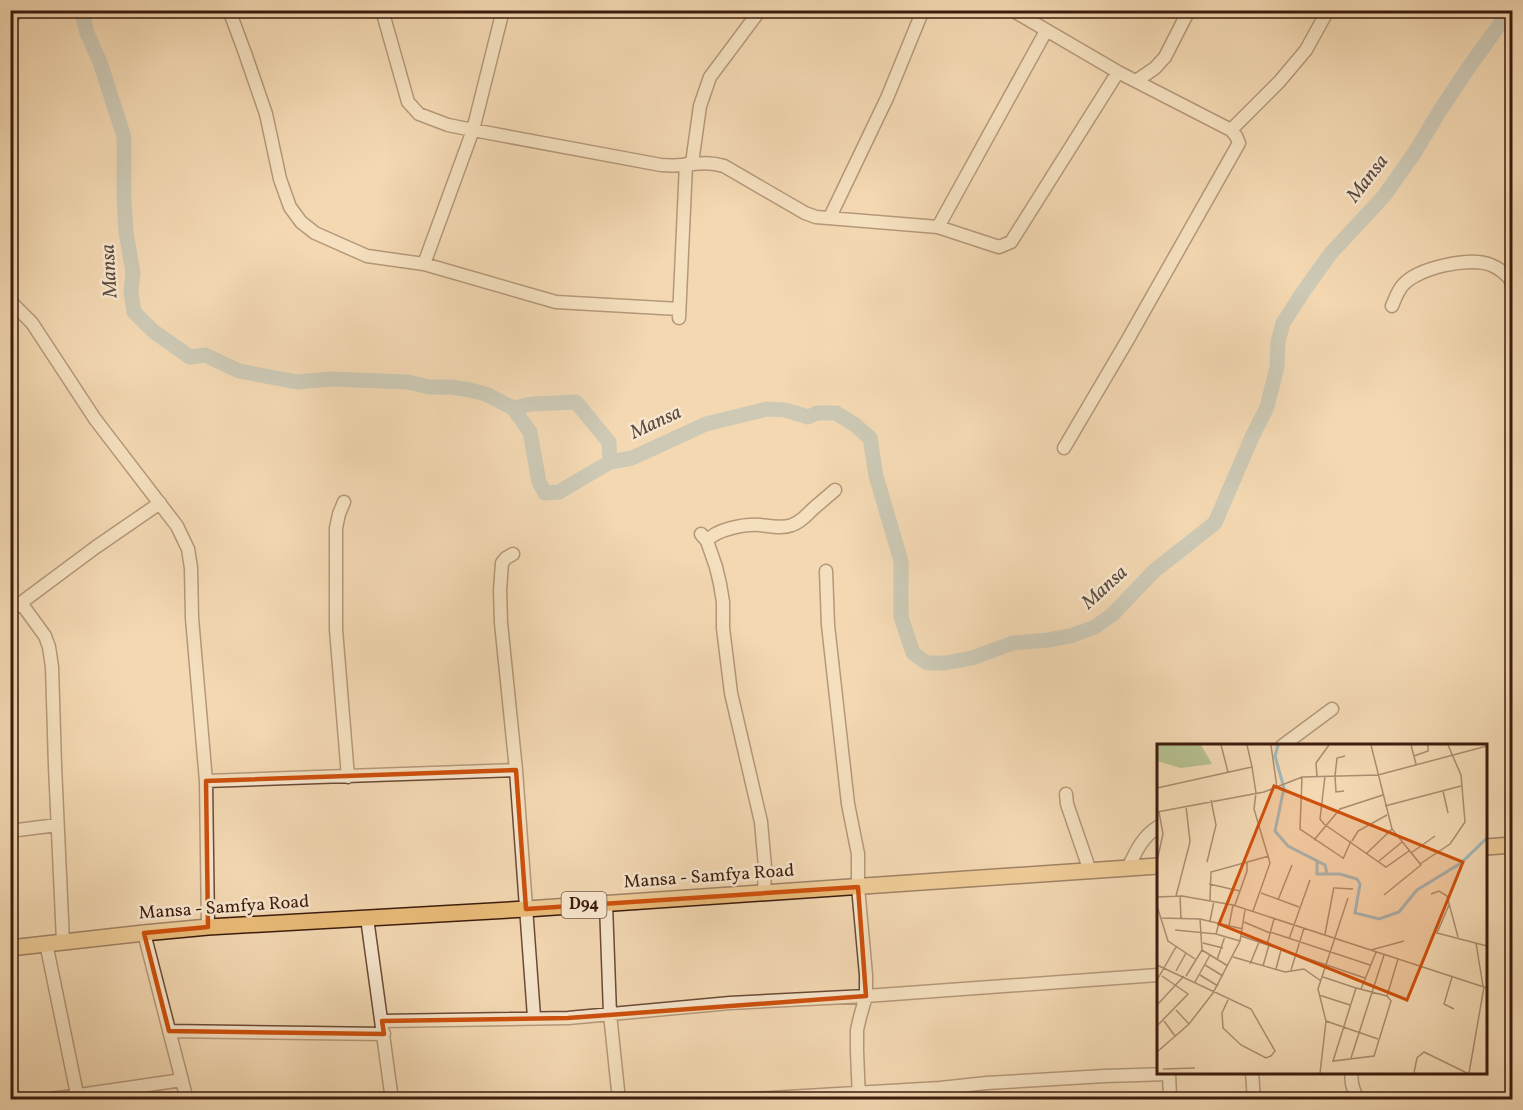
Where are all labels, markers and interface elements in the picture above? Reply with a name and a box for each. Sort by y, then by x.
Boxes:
water label: Mansa [1340,149,1396,210]
water label: Mansa [95,243,125,300]
water label: Mansa [625,399,686,447]
water label: Mansa [1075,560,1134,617]
inset map [1157,744,1487,1074]
street label: Mansa - Samfya Road [623,859,795,895]
street label: Mansa - Samfya Road [138,890,310,926]
road number: D94 [562,892,606,918]

